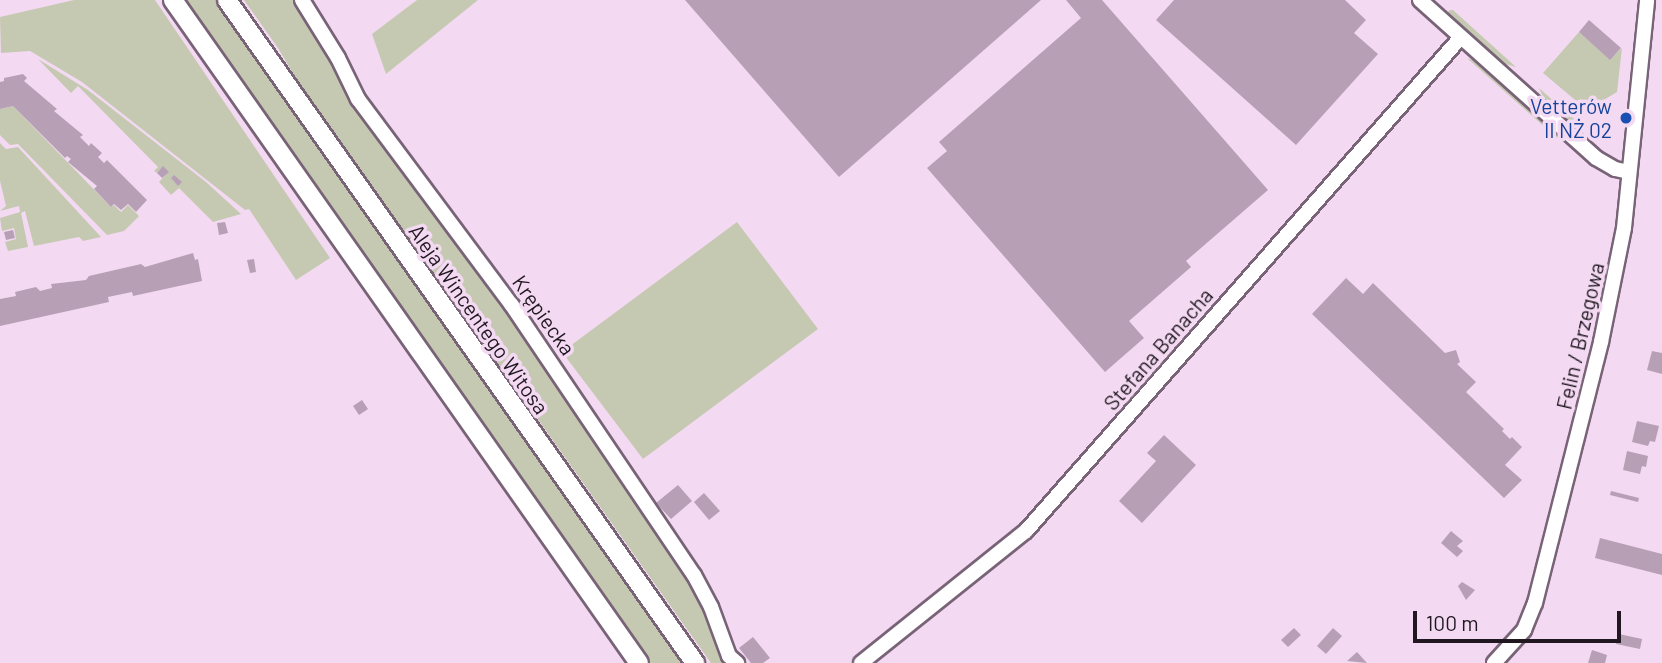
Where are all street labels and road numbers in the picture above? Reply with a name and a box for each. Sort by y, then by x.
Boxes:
street label: Aleja Wincentego Witosa [404,219,554,419]
street label: Felin / Brzegowa [1551,260,1609,412]
street label: Krępiecka [507,270,581,360]
street label: Stefana Banacha [1098,283,1218,415]

